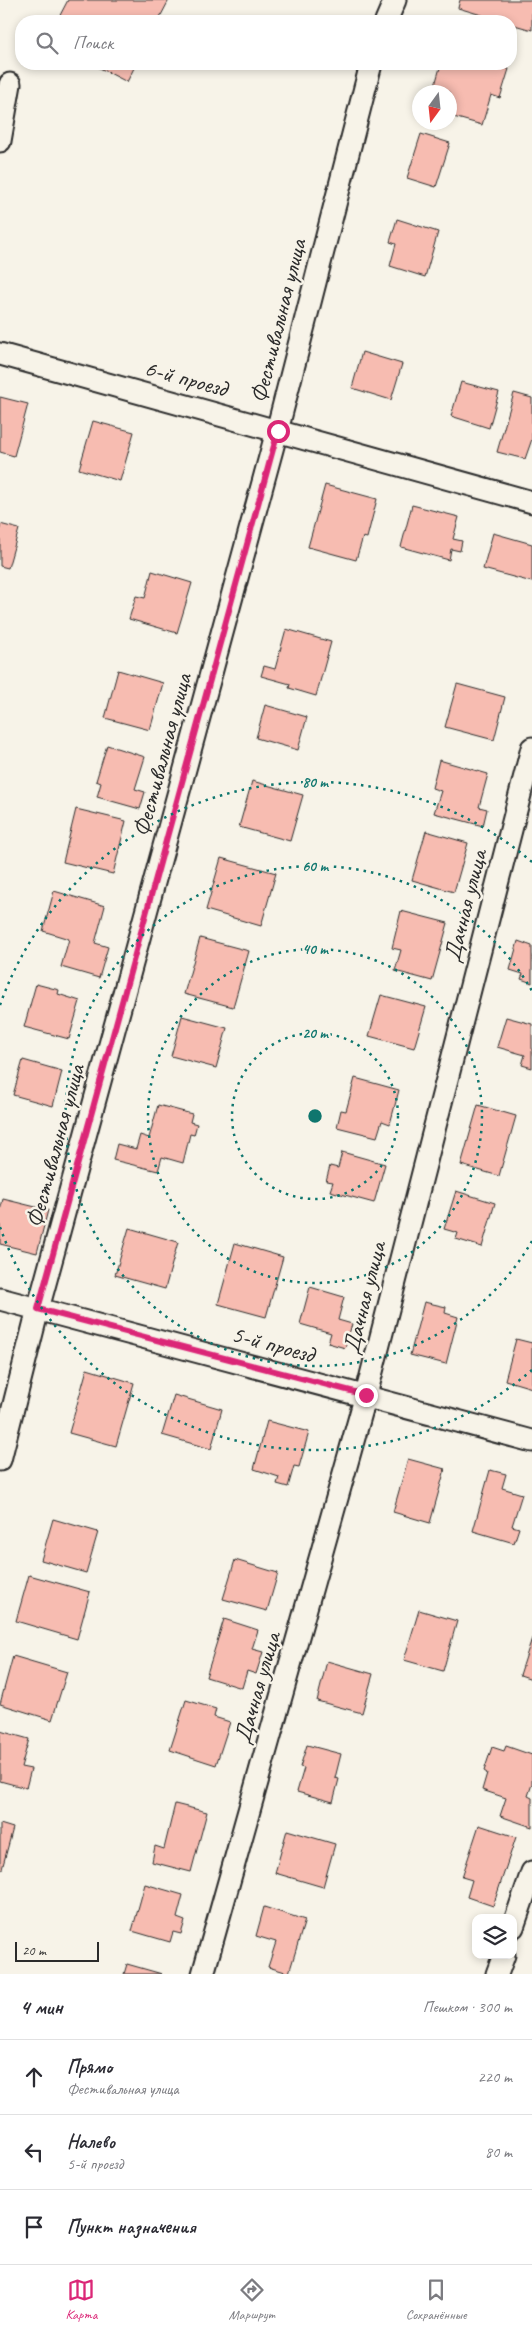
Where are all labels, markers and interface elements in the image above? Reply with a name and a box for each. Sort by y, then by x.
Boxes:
search box [15,15,517,70]
icon: search [33,29,61,57]
text: Поиск [73,31,113,55]
north arrow [412,85,457,130]
street label: Фестивальная улица [243,235,313,406]
street label: 6-й проезд [141,353,233,404]
route start [267,420,290,443]
street label: Фестивальная улица [126,669,199,840]
text: 80 m [302,773,329,792]
street label: Дачная улица [437,845,494,965]
text: 60 m [302,857,329,876]
text: 40 m [302,940,329,959]
text: 20 m [302,1024,329,1043]
street label: Фестивальная улица [19,1060,92,1231]
centre of rings [306,1107,324,1125]
street label: Дачная улица [336,1237,393,1357]
street label: 5-й проезд [228,1319,320,1370]
route end [355,1384,378,1407]
street label: Дачная улица [227,1627,288,1747]
map controls [472,1914,517,1959]
button: layers [472,1914,517,1959]
scale bar [15,1939,99,1962]
text: 20 m [22,1942,46,1959]
text: 4 мин [20,1994,63,2020]
text: Пешком · 300 m [423,1997,512,2017]
text: Прямо [67,2055,112,2079]
icon: ahead [20,2063,48,2091]
text: 220 m [478,2067,512,2087]
text: Фестивальная улица [67,2079,179,2099]
text: Налево [67,2130,115,2154]
icon: left [20,2138,48,2166]
text: 80 m [485,2142,512,2162]
text: 5-й проезд [67,2154,123,2174]
icon: arrive [20,2213,48,2241]
text: Пункт назначения [67,2215,196,2239]
tab: Карта [65,2276,98,2323]
tab: Маршрут [228,2276,275,2323]
tab: Сохранённые [406,2276,466,2323]

